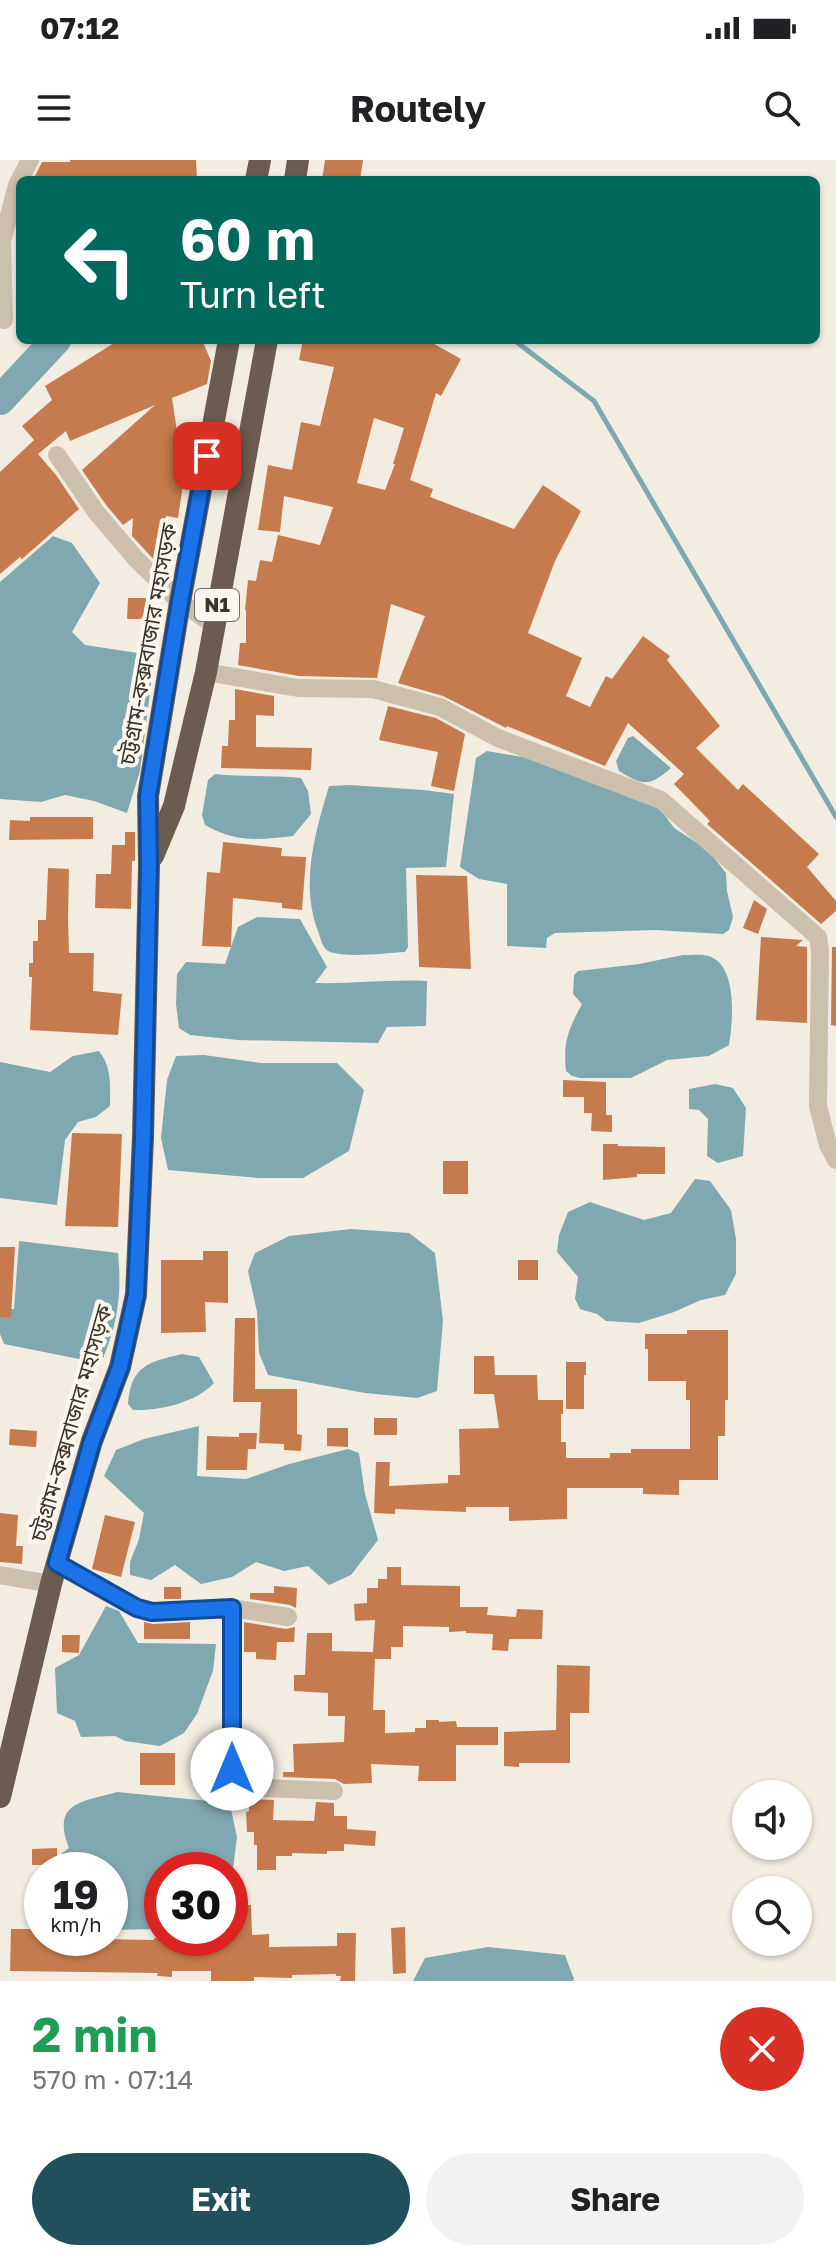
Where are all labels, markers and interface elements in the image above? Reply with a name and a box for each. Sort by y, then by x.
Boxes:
text: 07:12 [40,10,119,46]
icon: menu [32,86,76,130]
icon: search [760,86,804,130]
text: Routely [350,87,486,130]
text: 60 m [180,205,315,272]
icon: left [48,208,152,312]
text: Turn left [180,273,326,316]
pin [173,422,241,490]
icon: arrive [185,434,229,478]
street label: চট্টগ্রাম-কক্সবাজার মহাসড়ক [113,521,182,768]
road number: N1 [195,589,239,621]
street label: চট্টগ্রাম-কক্সবাজার মহাসড়ক [23,1301,117,1545]
position arrow [190,1727,274,1811]
map controls [732,1780,812,1956]
button: sound [732,1780,812,1860]
speed limit sign: 30 [144,1852,248,1956]
text: 19 [53,1870,99,1918]
button: search [732,1876,812,1956]
text: km/h [51,1912,101,1936]
text: 2 min [32,2005,157,2063]
button: close [720,2007,804,2091]
text: 570 m · 07:14 [32,2064,193,2095]
button: Exit [32,2153,410,2245]
button: Share [426,2153,804,2245]

